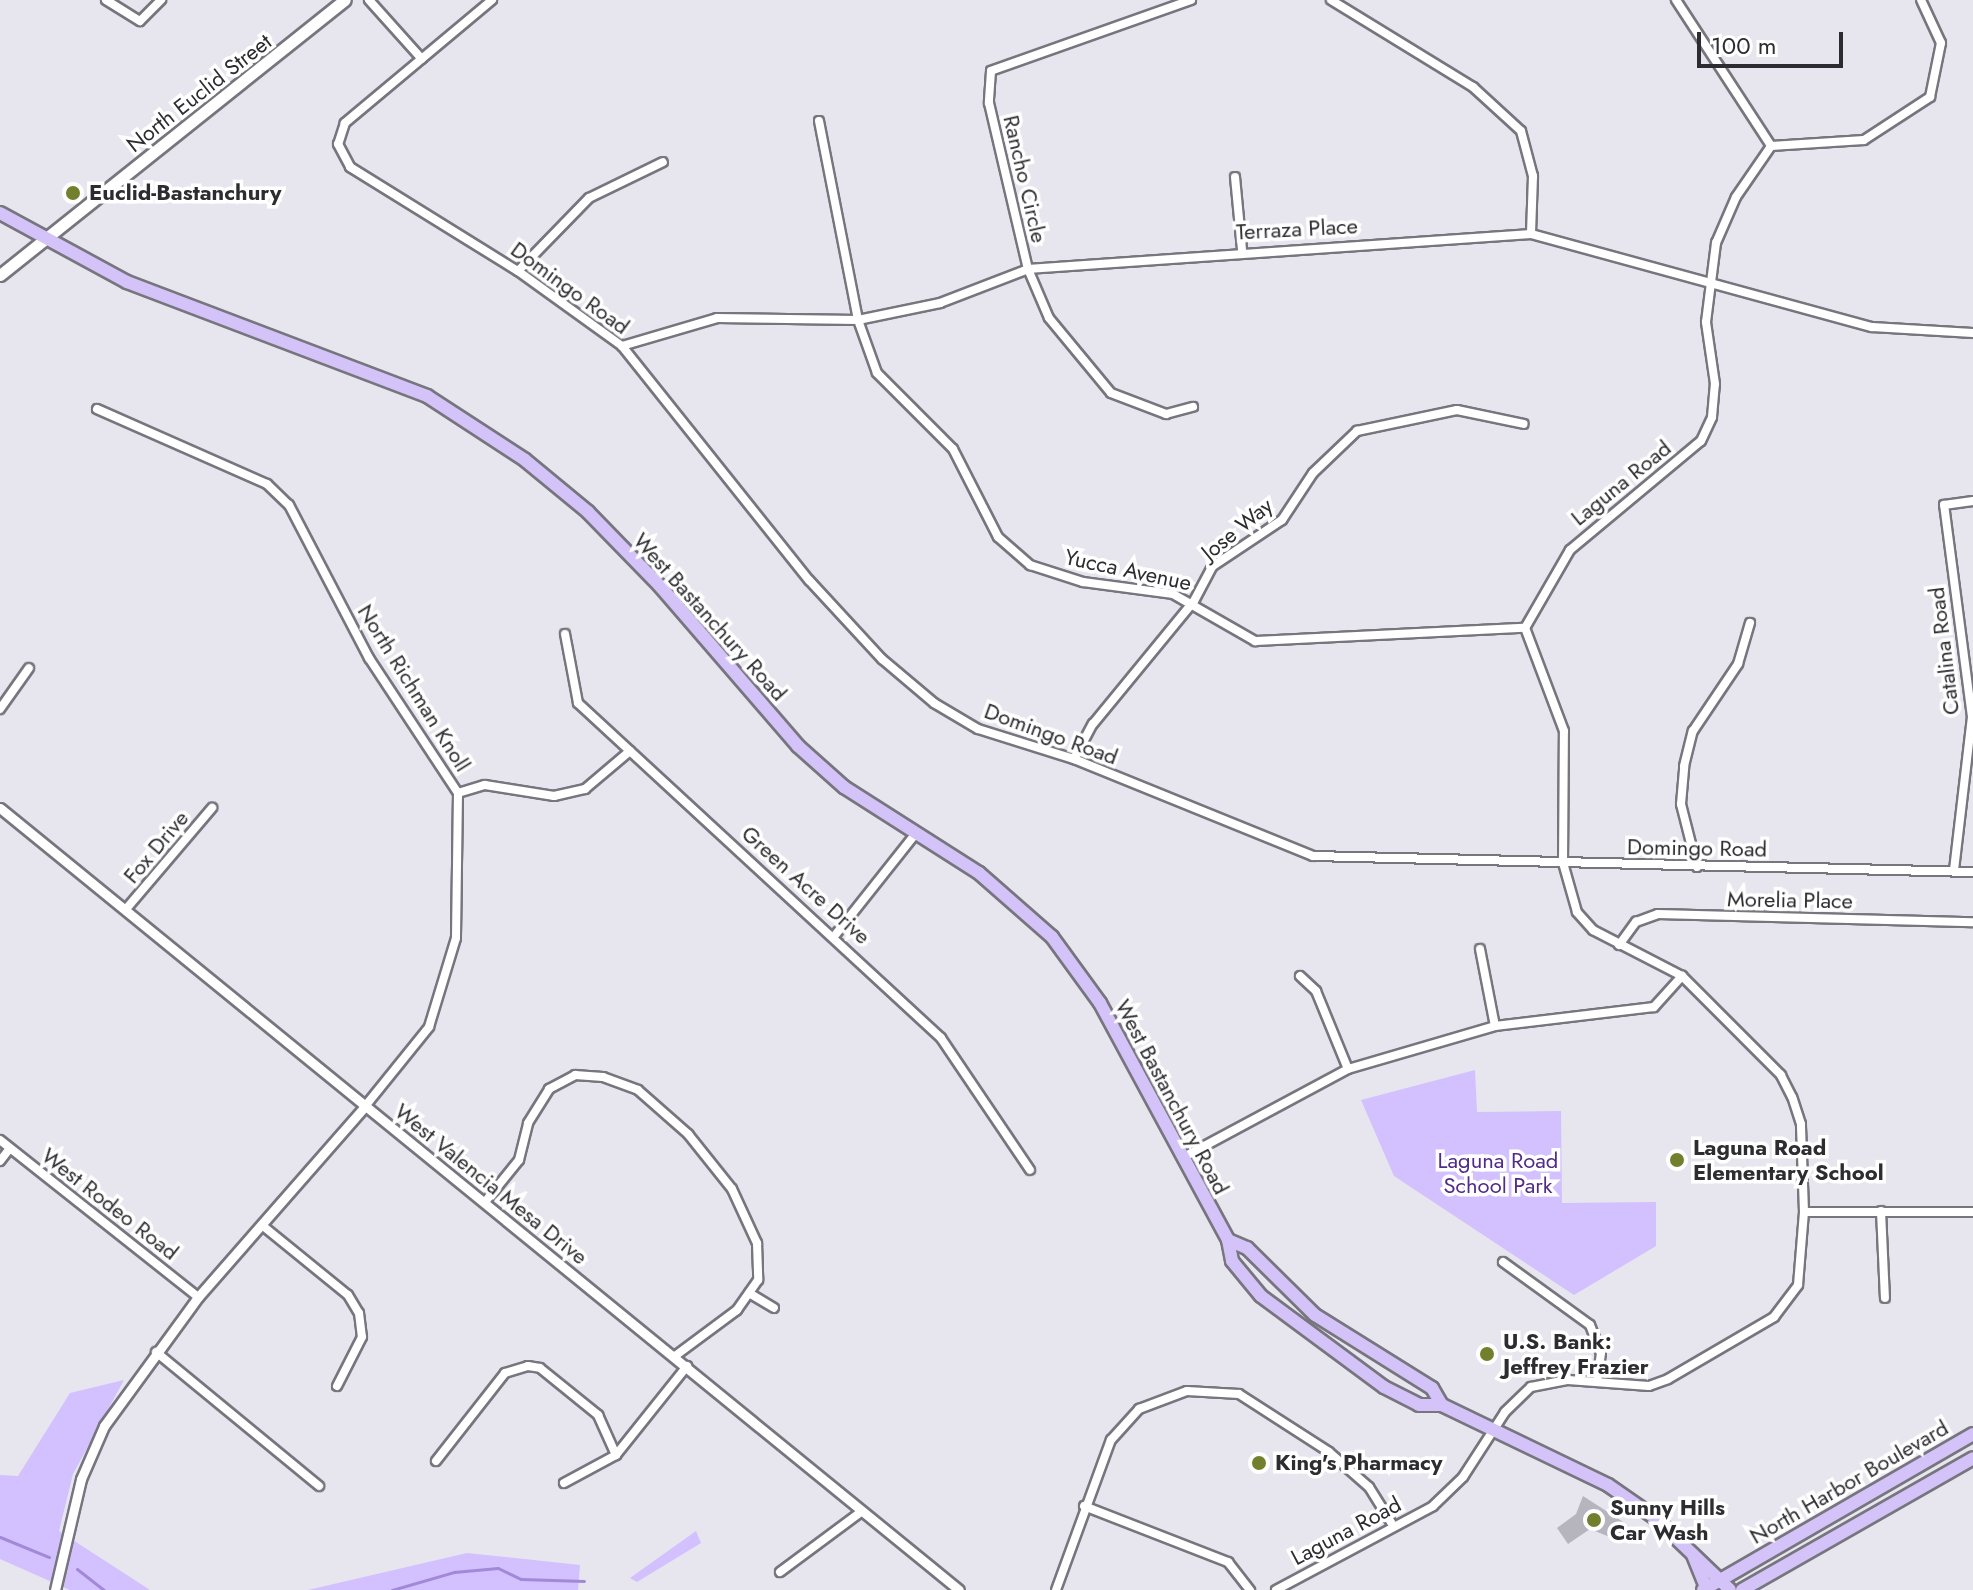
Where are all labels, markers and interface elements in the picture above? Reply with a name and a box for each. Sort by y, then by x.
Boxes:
scale bar [1701,16,1847,66]
street label: North Euclid Street [121,28,277,158]
text: 100 m [1711,28,1777,63]
street label: Rancho Circle [998,113,1052,245]
place label: Euclid-Bastanchury [89,180,281,206]
marker: Euclid-Bastanchury [64,184,82,202]
street label: Terraza Place [1235,213,1359,245]
street label: Domingo Road [506,236,634,340]
street label: Laguna Road [1566,435,1676,531]
street label: Jose Way [1196,492,1278,566]
street label: West Bastanchury Road [628,528,792,706]
street label: Yucca Avenue [1062,544,1194,596]
street label: Catalina Road [1923,586,1965,716]
street label: North Richman Knoll [352,600,476,776]
street label: Domingo Road [981,698,1121,770]
street label: Fox Drive [118,805,194,889]
street label: Green Acre Drive [736,820,876,950]
street label: Domingo Road [1627,834,1767,862]
street label: Morelia Place [1727,886,1853,914]
street label: West Bastanchury Road [1109,995,1235,1199]
street label: West Valencia Mesa Drive [389,1098,593,1270]
place label: Laguna Road Elementary School [1693,1134,1884,1186]
street label: West Rodeo Road [36,1142,184,1266]
park label: Laguna Road School Park [1438,1147,1558,1198]
marker: Laguna Road Elementary School [1668,1151,1686,1169]
place label: U.S. Bank: Jeffrey Frazier [1503,1328,1649,1380]
marker: U.S. Bank: Jeffrey Frazier [1478,1345,1496,1363]
street label: North Harbor Boulevard [1745,1414,1953,1550]
place label: King's Pharmacy [1275,1450,1442,1476]
marker: King's Pharmacy [1250,1454,1268,1472]
street label: Laguna Road [1286,1491,1406,1571]
place label: Sunny Hills Car Wash [1610,1494,1725,1546]
marker: Sunny Hills Car Wash [1585,1511,1603,1529]

